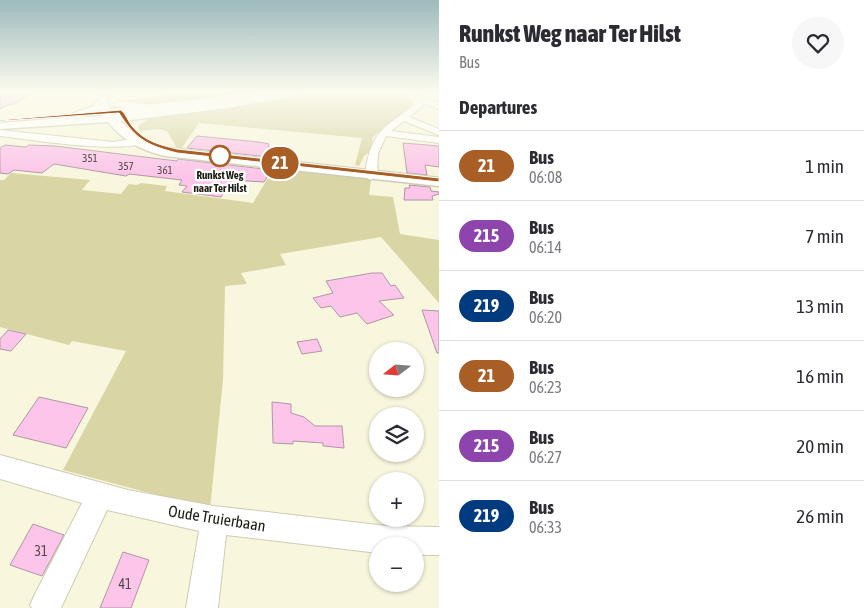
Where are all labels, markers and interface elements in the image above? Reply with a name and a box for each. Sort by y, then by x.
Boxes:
button: heart [792,17,844,69]
text: Runkst Weg naar Ter Hilst [459,20,681,47]
text: Bus [459,53,480,71]
text: Departures [459,96,537,118]
marker: Runkst Weg naar Ter Hilst [209,145,231,167]
text: Bus [529,146,554,168]
line badge: 21 [258,147,302,179]
house number: 351 [82,152,98,164]
text: 21 [272,152,288,173]
text: 21 [478,155,495,176]
text: 1 min [805,155,844,177]
house number: 357 [118,160,134,172]
house number: 361 [157,164,173,176]
text: 06:08 [529,168,562,186]
place label: Runkst Weg naar Ter Hilst [193,169,247,194]
text: Bus [529,216,554,238]
text: 215 [474,225,499,246]
text: 7 min [805,225,844,247]
text: 06:14 [529,238,562,256]
text: Bus [529,286,554,308]
text: 219 [474,295,499,316]
text: 13 min [796,295,844,317]
text: 06:20 [529,308,562,326]
north arrow [369,342,424,398]
map controls [369,342,424,592]
text: Bus [529,356,554,378]
text: 21 [478,365,495,386]
text: 16 min [796,365,844,387]
text: 06:23 [529,378,562,396]
button: layers [369,407,424,462]
text: Bus [529,426,554,448]
text: 215 [474,435,499,456]
text: 20 min [796,435,844,457]
text: 06:27 [529,448,562,466]
button: + [369,472,424,527]
text: Bus [529,496,554,518]
street label: Oude Truierbaan [167,501,267,535]
text: 219 [474,505,499,526]
text: 26 min [796,505,844,527]
text: 06:33 [529,518,562,536]
button: − [369,537,424,592]
house number: 31 [34,543,48,559]
house number: 41 [118,576,132,592]

